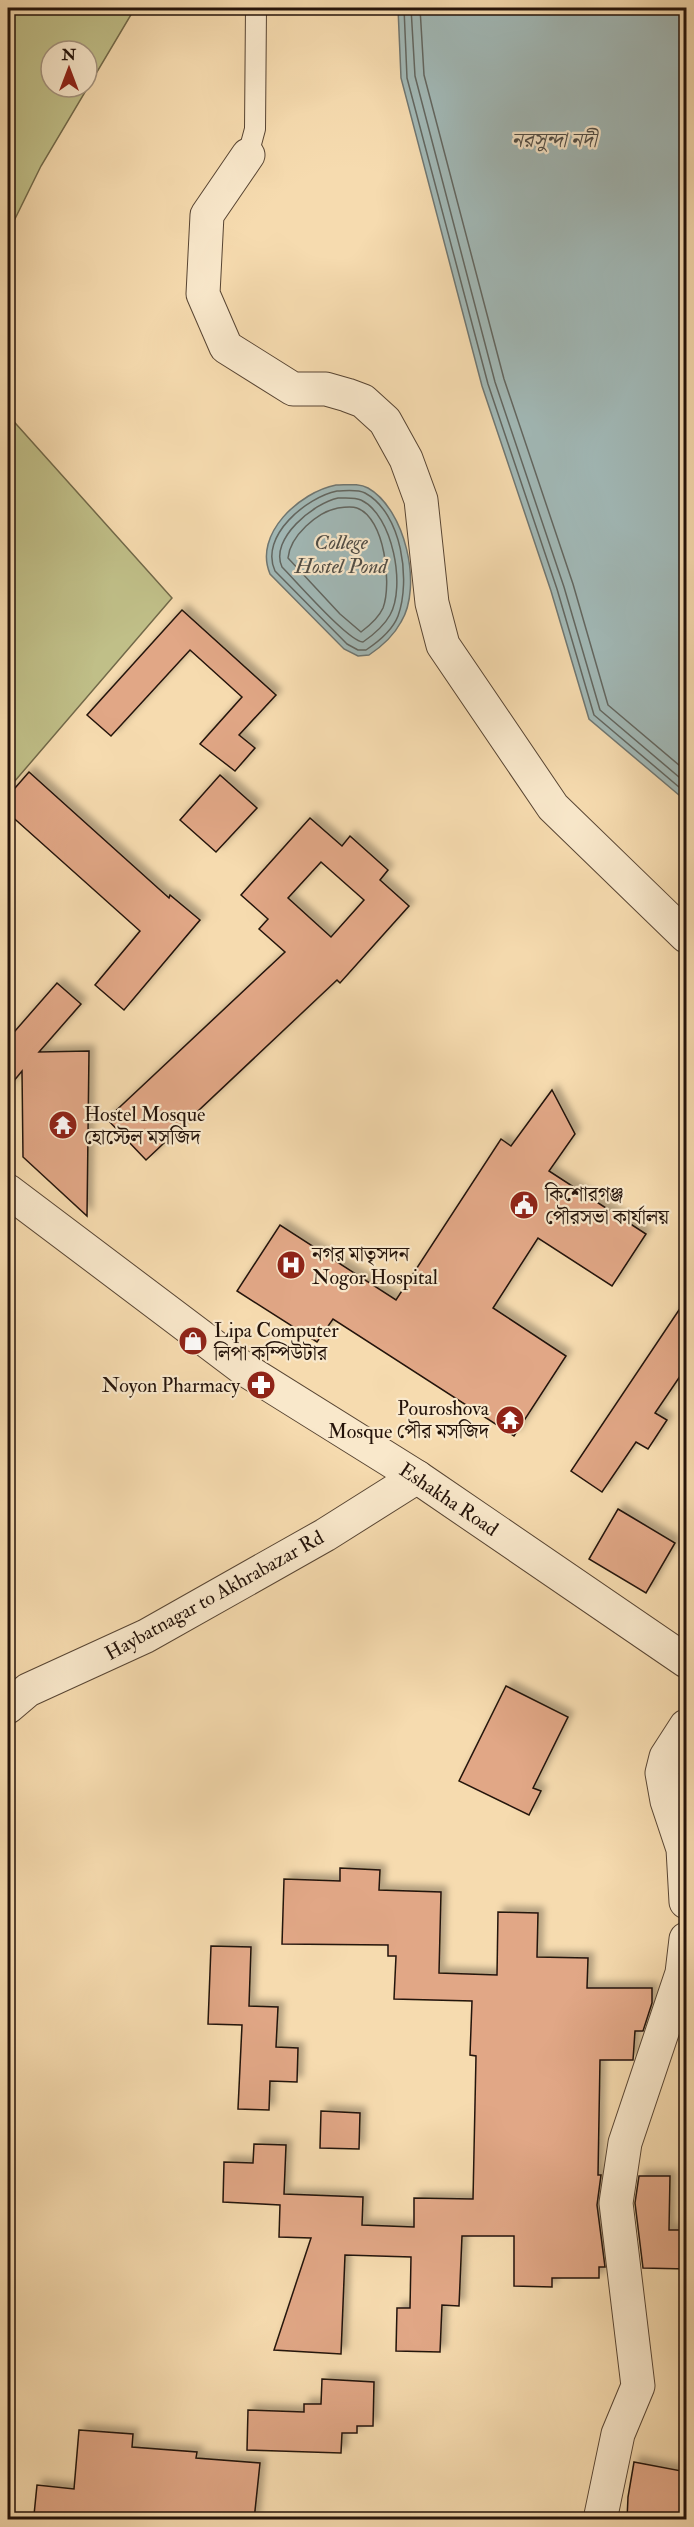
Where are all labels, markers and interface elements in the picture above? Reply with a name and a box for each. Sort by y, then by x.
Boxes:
north arrow [39,39,99,99]
text: N [61,45,77,65]
water label: নরসুন্দা নদী [511,127,599,154]
water label: College Hostel Pond [294,529,388,580]
place label: Hostel Mosque হোস্টেল মসজিদ [84,1102,205,1150]
temple icon: Hostel Mosque হোস্টেল মসজিদ [47,1109,79,1141]
place label: কিশোরগঞ্জ পৌরসভা কার্যালয় [544,1182,670,1230]
public building icon: কিশোরগঞ্জ পৌরসভা কার্যালয় [508,1189,540,1221]
place label: নগর মাতৃসদন Nogor Hospital [311,1242,438,1291]
hospital icon: নগর মাতৃসদন Nogor Hospital [275,1249,307,1281]
place label: Lipa Computer লিপা কম্পিউটার [213,1318,339,1366]
shop icon: Lipa Computer লিপা কম্পিউটার [177,1325,209,1357]
pharmacy icon: Noyon Pharmacy [245,1369,277,1401]
place label: Noyon Pharmacy [102,1373,241,1398]
place label: Pouroshova Mosque পৌর মসজিদ [328,1396,490,1444]
temple icon: Pouroshova Mosque পৌর মসজিদ [494,1404,526,1436]
street label: Eshakha Road [394,1457,503,1542]
street label: Haybatnagar to Akhrabazar Rd [101,1525,328,1666]

